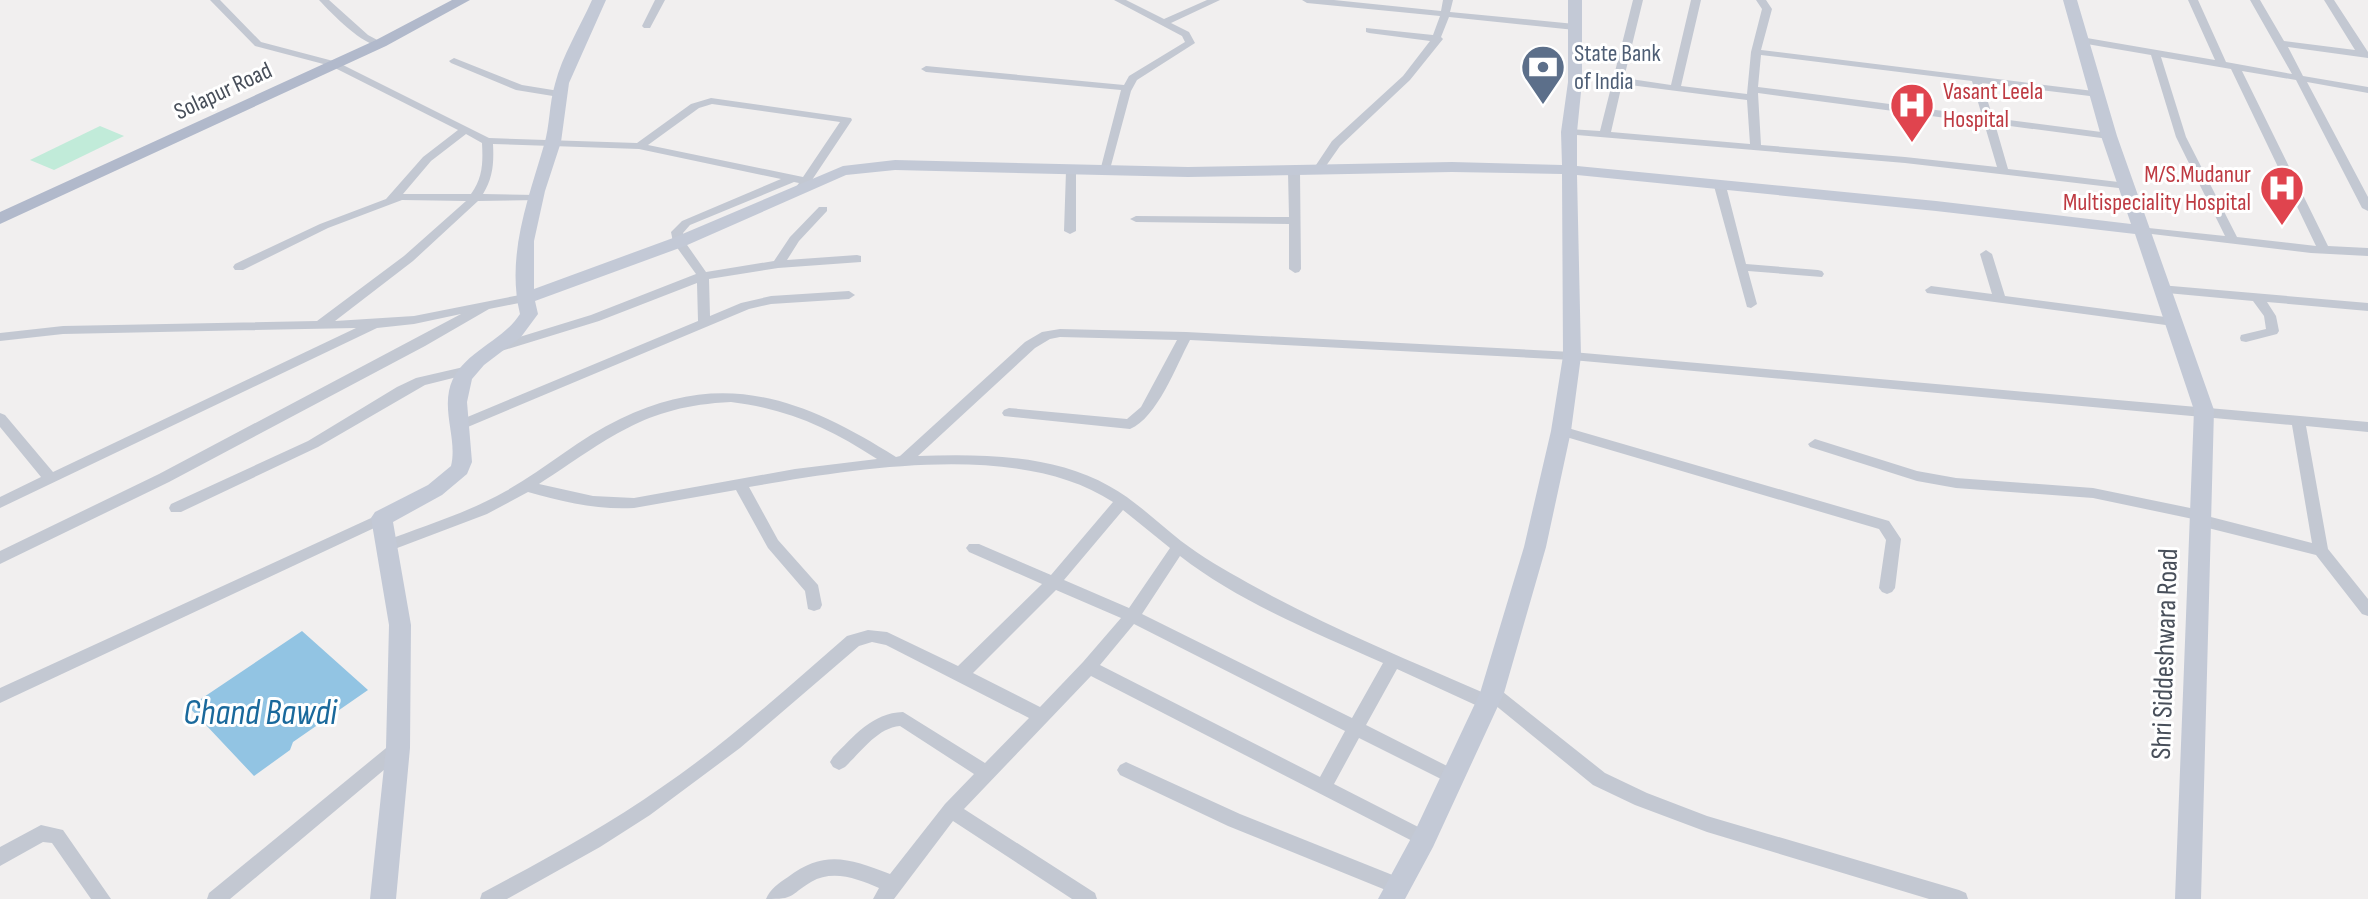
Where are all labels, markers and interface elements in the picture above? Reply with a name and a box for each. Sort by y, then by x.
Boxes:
place label: State Bank of India [1574,39,1661,96]
bank icon: State Bank of India [1519,43,1567,106]
street label: Solapur Road [169,56,277,126]
place label: Vasant Leela Hospital [1943,77,2043,134]
hospital icon: Vasant Leela Hospital [1888,81,1936,144]
place label: M/S.Mudanur Multispeciality Hospital [2063,160,2251,217]
hospital icon: M/S.Mudanur Multispeciality Hospital [2258,164,2306,227]
street label: Shri Siddeshwara Road [2145,548,2185,760]
water label: Chand Bawdi [183,692,338,735]

